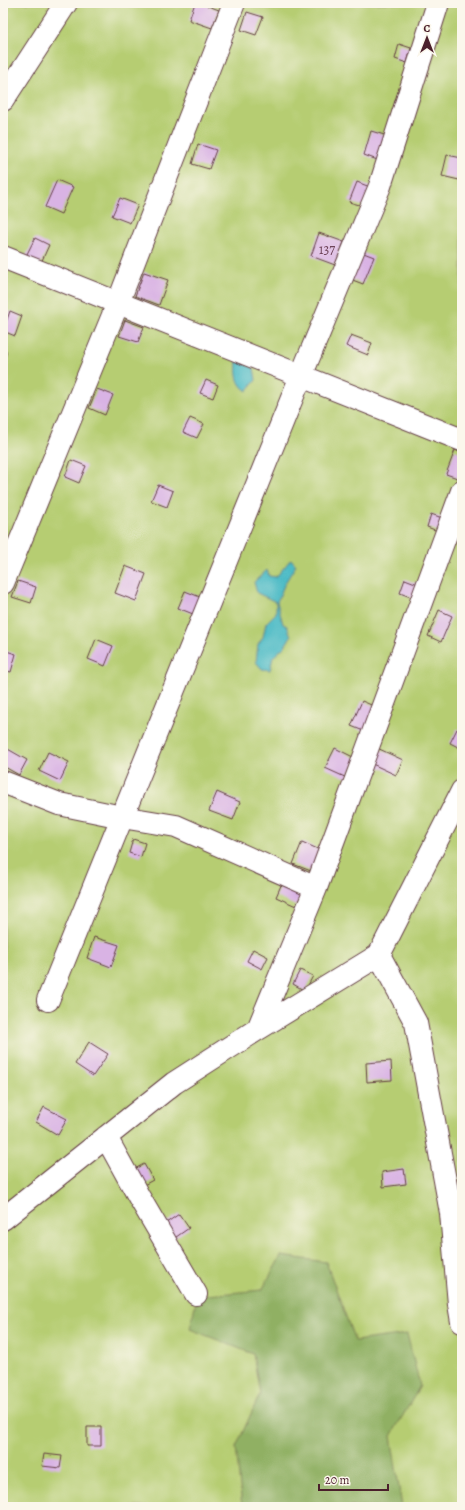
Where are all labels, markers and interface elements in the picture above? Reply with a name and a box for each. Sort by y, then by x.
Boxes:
north arrow [407,18,447,58]
text: С [424,21,431,36]
house number: 137 [319,240,335,259]
scale bar [319,1466,388,1492]
text: 20 m [325,1472,349,1488]

